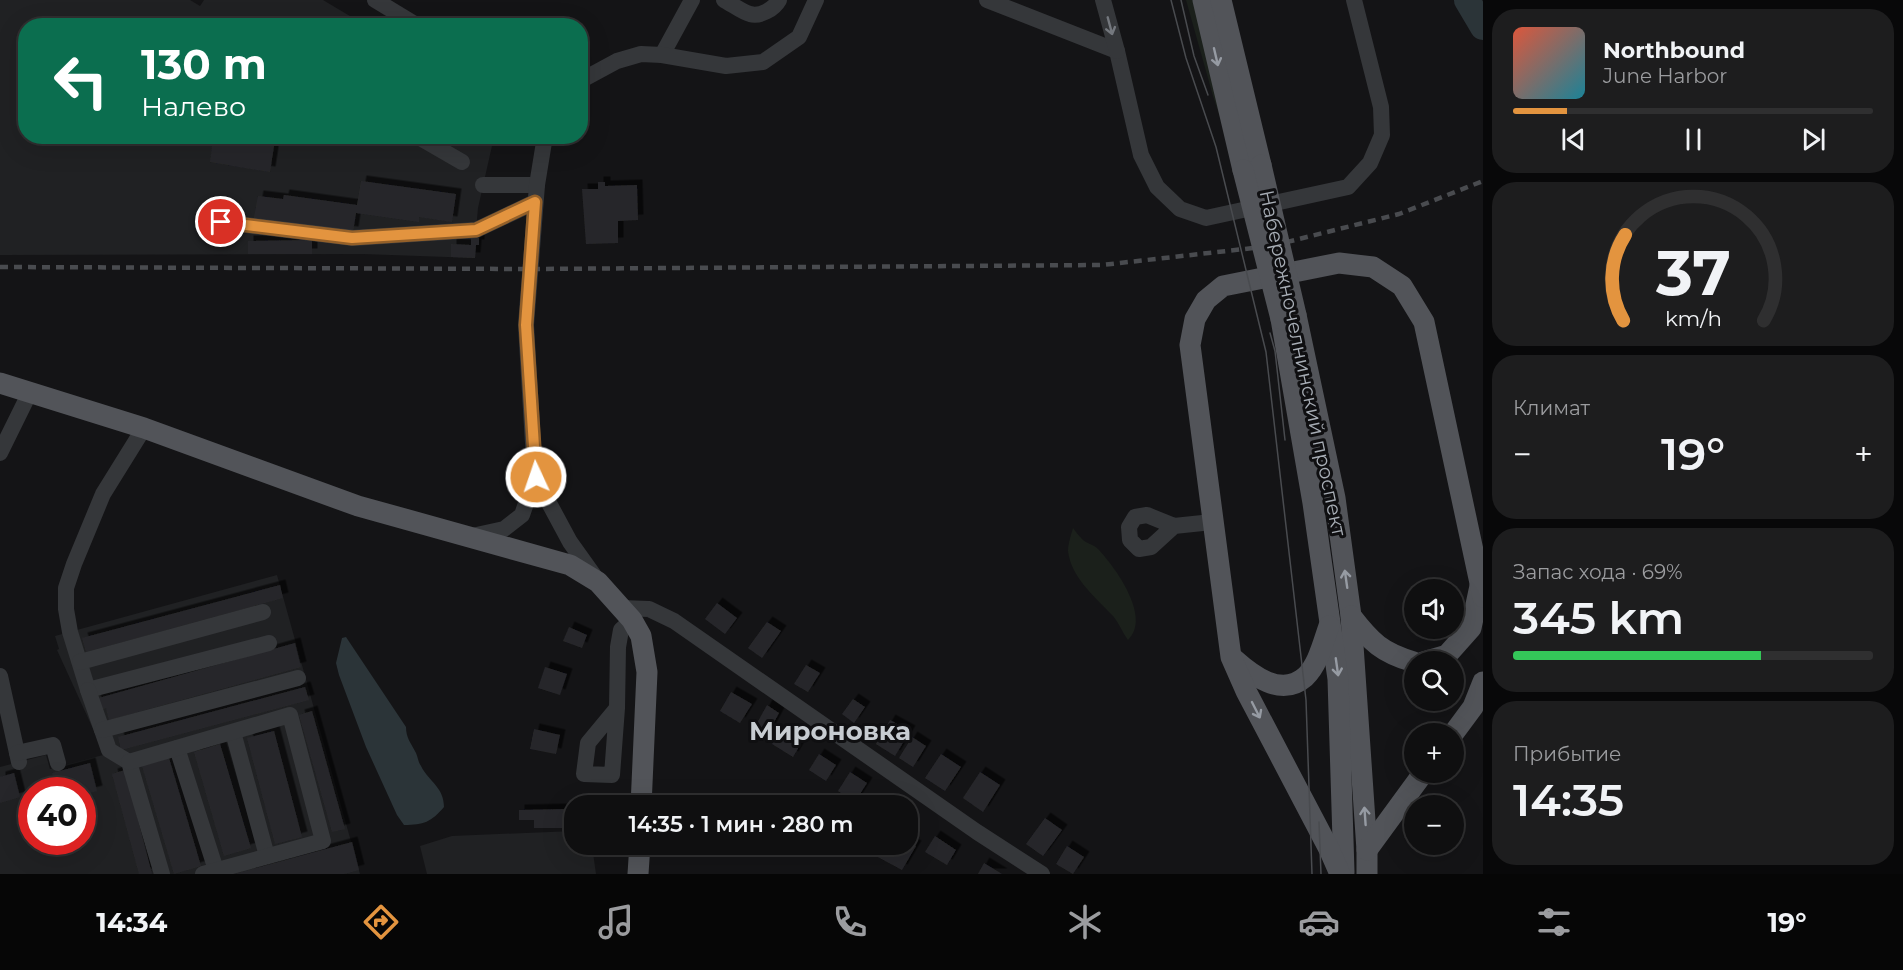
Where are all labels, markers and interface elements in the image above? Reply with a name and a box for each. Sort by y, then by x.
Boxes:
one-way arrow [1105,16,1116,35]
text: Northbound [1603,37,1745,64]
text: 130 m [141,38,267,90]
icon: left [42,42,120,120]
one-way arrow [1211,47,1223,66]
text: June Harbor [1603,64,1727,88]
text: Налево [141,90,246,123]
icon: previous [1557,123,1590,156]
icon: pause [1677,123,1710,156]
icon: next [1797,123,1830,156]
street label: Набережночелнинский проспект [1255,188,1352,539]
pin [195,196,246,247]
icon: arrive [204,205,237,238]
text: 37 [1654,235,1731,311]
text: km/h [1664,305,1722,331]
text: Климат [1513,396,1590,420]
text: 19° [1661,426,1725,481]
text: − [1513,434,1532,474]
text: + [1854,434,1873,474]
position arrow [504,445,568,509]
text: Запас хода · 69% [1513,560,1683,584]
one-way arrow [1340,570,1351,590]
map controls [1404,579,1464,855]
button: sound [1404,579,1464,639]
text: 345 km [1513,590,1684,645]
button: search [1404,651,1464,711]
one-way arrow [1331,657,1342,677]
one-way arrow [1250,701,1262,719]
district label: Мироновка [749,715,911,747]
button: + [1404,723,1464,783]
text: Прибытие [1513,742,1621,766]
text: 14:35 [1513,772,1624,827]
speed limit sign: 40 [18,777,96,855]
button: − [1404,795,1464,855]
one-way arrow [1359,806,1370,826]
text: 14:35 · 1 мин · 280 m [628,811,854,838]
icon: directions [360,901,402,943]
icon: music [595,901,637,943]
icon: phone [829,901,871,943]
icon: climate [1064,901,1106,943]
icon: car [1298,901,1340,943]
icon: filters [1533,901,1575,943]
text: 14:34 [96,906,167,939]
text: 19° [1768,906,1807,939]

